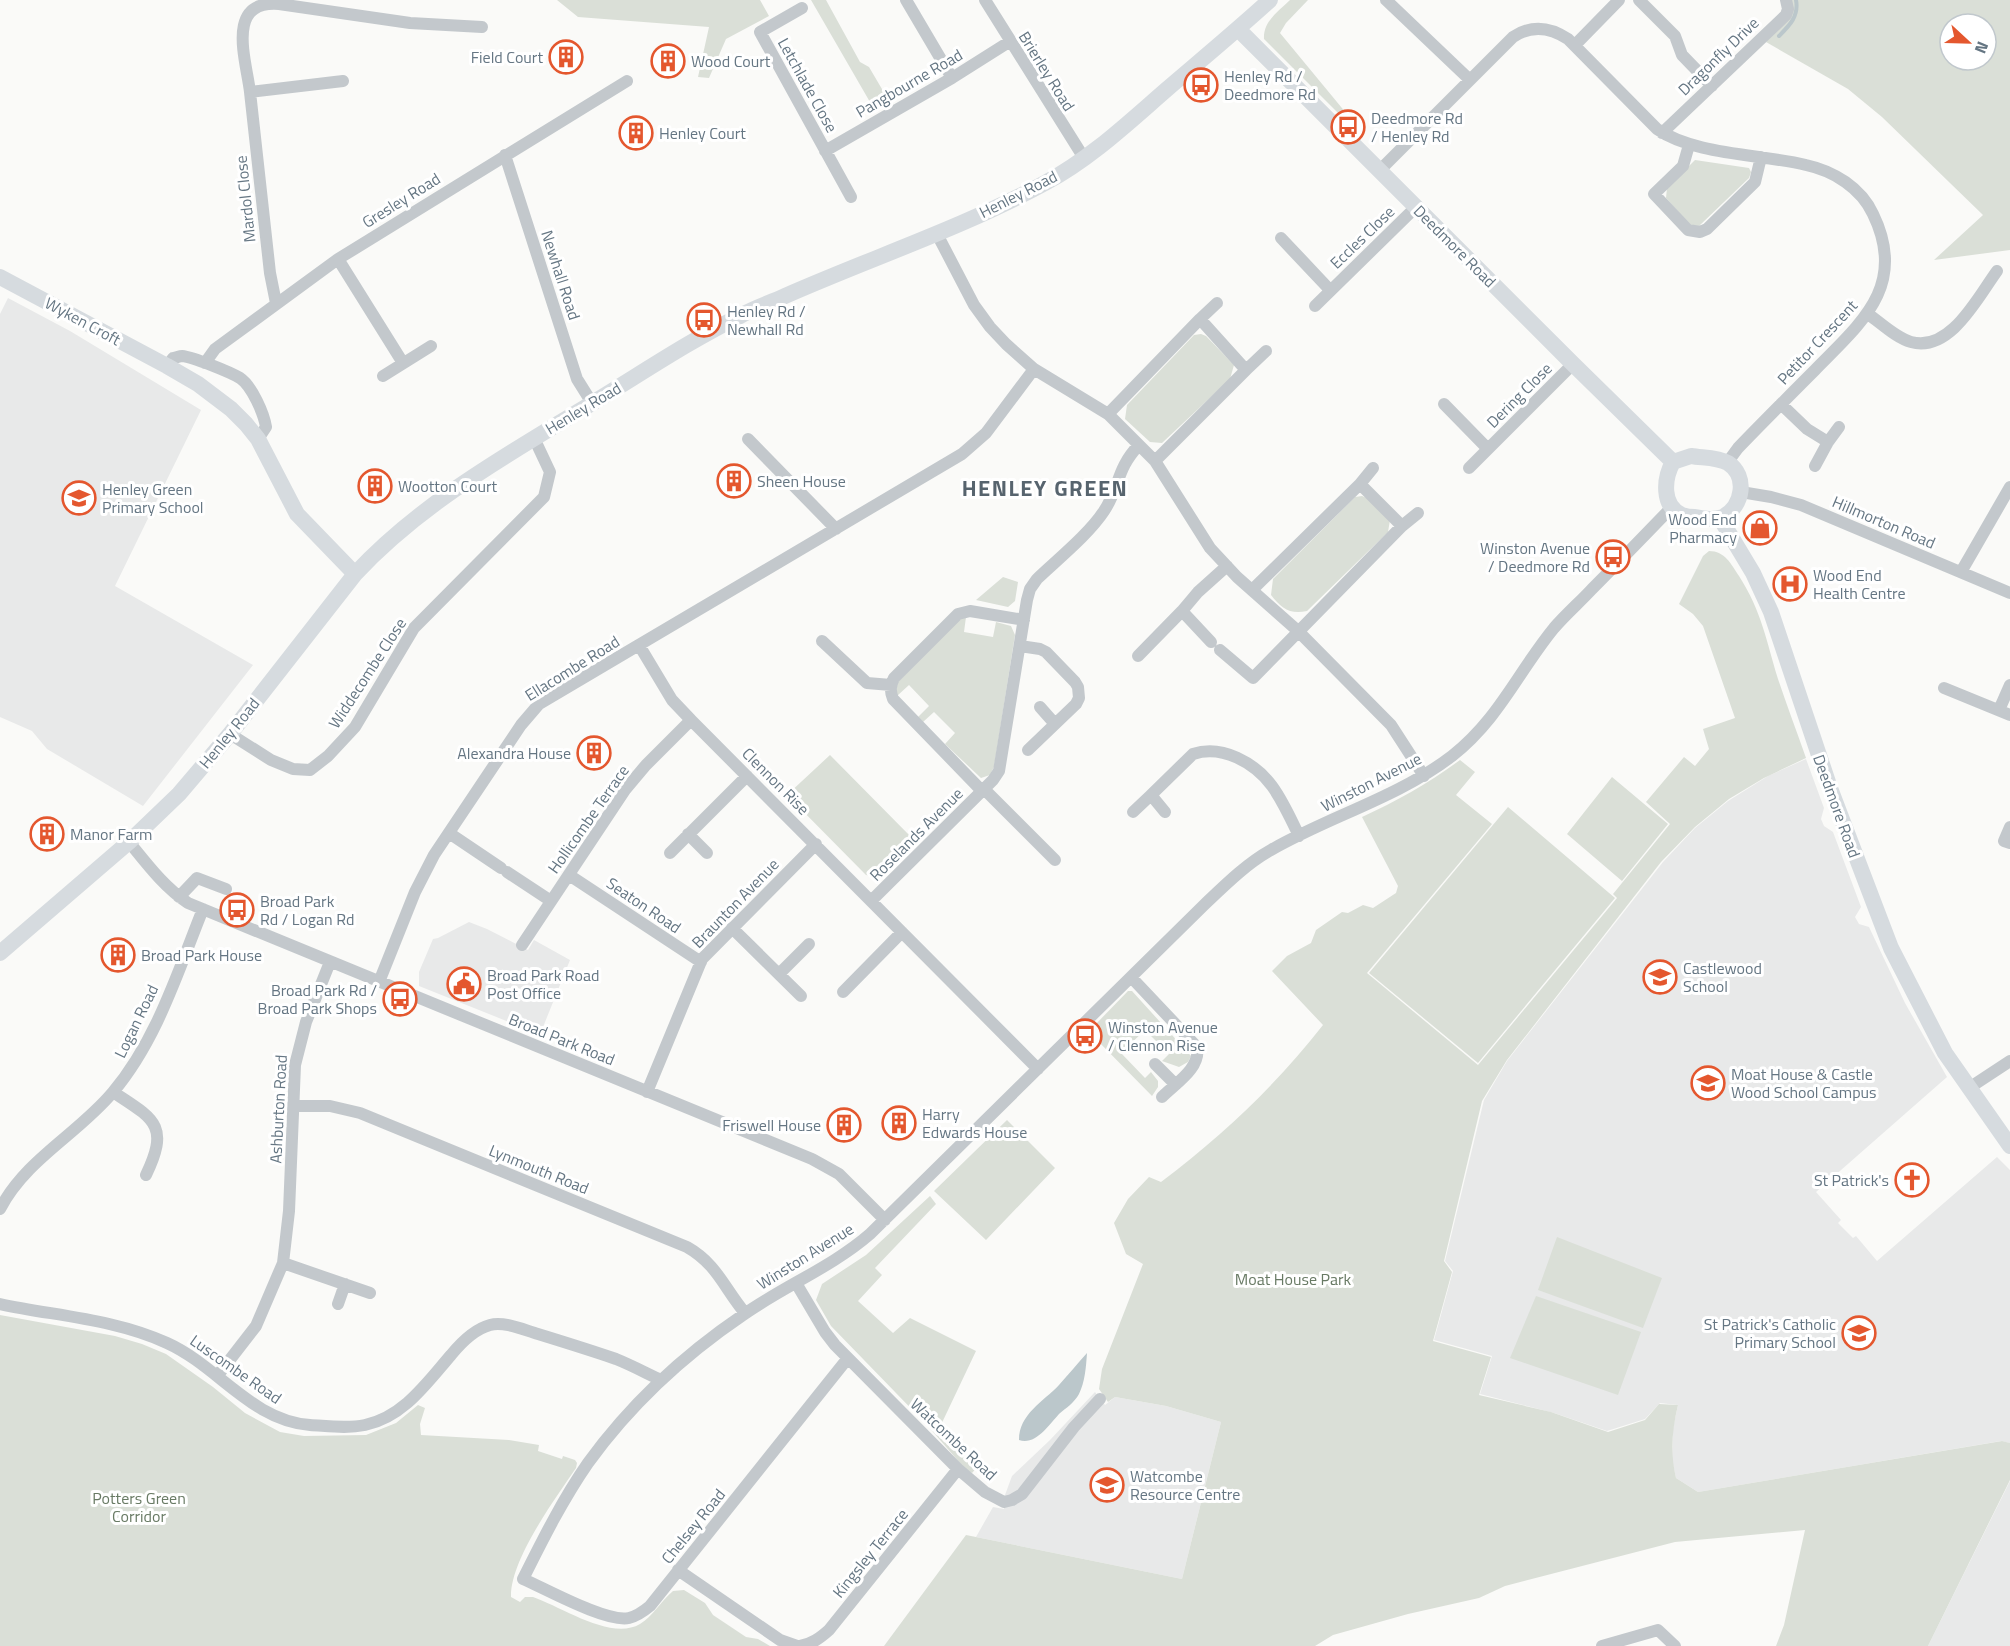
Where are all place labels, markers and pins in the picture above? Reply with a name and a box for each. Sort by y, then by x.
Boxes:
building icon: Field Court [548,39,584,75]
building icon: Wood Court [650,43,686,79]
place label: Field Court [471,45,543,69]
place label: Wood Court [691,49,771,73]
place label: Henley Rd / Deedmore Rd [1224,64,1316,106]
bus stop icon: Henley Rd / Deedmore Rd [1183,67,1219,103]
place label: Deedmore Rd / Henley Rd [1371,106,1463,148]
bus stop icon: Deedmore Rd / Henley Rd [1330,109,1366,145]
building icon: Henley Court [618,115,654,151]
place label: Henley Court [659,121,746,145]
place label: Henley Rd / Newhall Rd [727,299,806,341]
bus stop icon: Henley Rd / Newhall Rd [686,302,722,338]
building icon: Sheen House [716,463,752,499]
building icon: Wootton Court [357,468,393,504]
place label: Sheen House [757,469,846,493]
place label: Wootton Court [398,474,498,498]
place label: Henley Green Primary School [102,477,204,519]
school or university icon: Henley Green Primary School [61,480,97,516]
place label: Wood End Pharmacy [1668,507,1737,549]
shop icon: Wood End Pharmacy [1742,510,1778,546]
place label: Winston Avenue / Deedmore Rd [1480,536,1590,578]
bus stop icon: Winston Avenue / Deedmore Rd [1595,539,1631,575]
place label: Wood End Health Centre [1813,563,1905,605]
hospital icon: Wood End Health Centre [1772,566,1808,602]
building icon: Alexandra House [576,735,612,771]
place label: Alexandra House [457,741,571,765]
building icon: Manor Farm [29,816,65,852]
place label: Manor Farm [70,822,152,846]
place label: Broad Park Rd / Logan Rd [260,889,354,931]
bus stop icon: Broad Park Rd / Logan Rd [219,892,255,928]
building icon: Broad Park House [100,937,136,973]
place label: Broad Park House [141,943,262,967]
place label: Castlewood School [1683,956,1762,998]
school or university icon: Castlewood School [1642,959,1678,995]
place label: Broad Park Road Post Office [487,963,599,1005]
public building icon: Broad Park Road Post Office [446,966,482,1002]
place label: Broad Park Rd / Broad Park Shops [258,978,377,1020]
bus stop icon: Broad Park Rd / Broad Park Shops [382,981,418,1017]
place label: Winston Avenue / Clennon Rise [1108,1015,1218,1057]
bus stop icon: Winston Avenue / Clennon Rise [1067,1018,1103,1054]
place label: Moat House & Castle Wood School Campus [1731,1062,1877,1104]
school or university icon: Moat House & Castle Wood School Campus [1690,1065,1726,1101]
place label: Harry Edwards House [922,1102,1027,1144]
building icon: Harry Edwards House [881,1105,917,1141]
building icon: Friswell House [826,1107,862,1143]
place label: Friswell House [722,1113,821,1137]
church icon: St Patrick's [1894,1162,1930,1198]
place label: St Patrick's [1814,1168,1889,1192]
place label: St Patrick's Catholic Primary School [1704,1312,1836,1354]
school or university icon: St Patrick's Catholic Primary School [1841,1315,1877,1351]
place label: Watcombe Resource Centre [1130,1464,1240,1506]
school or university icon: Watcombe Resource Centre [1089,1467,1125,1503]

